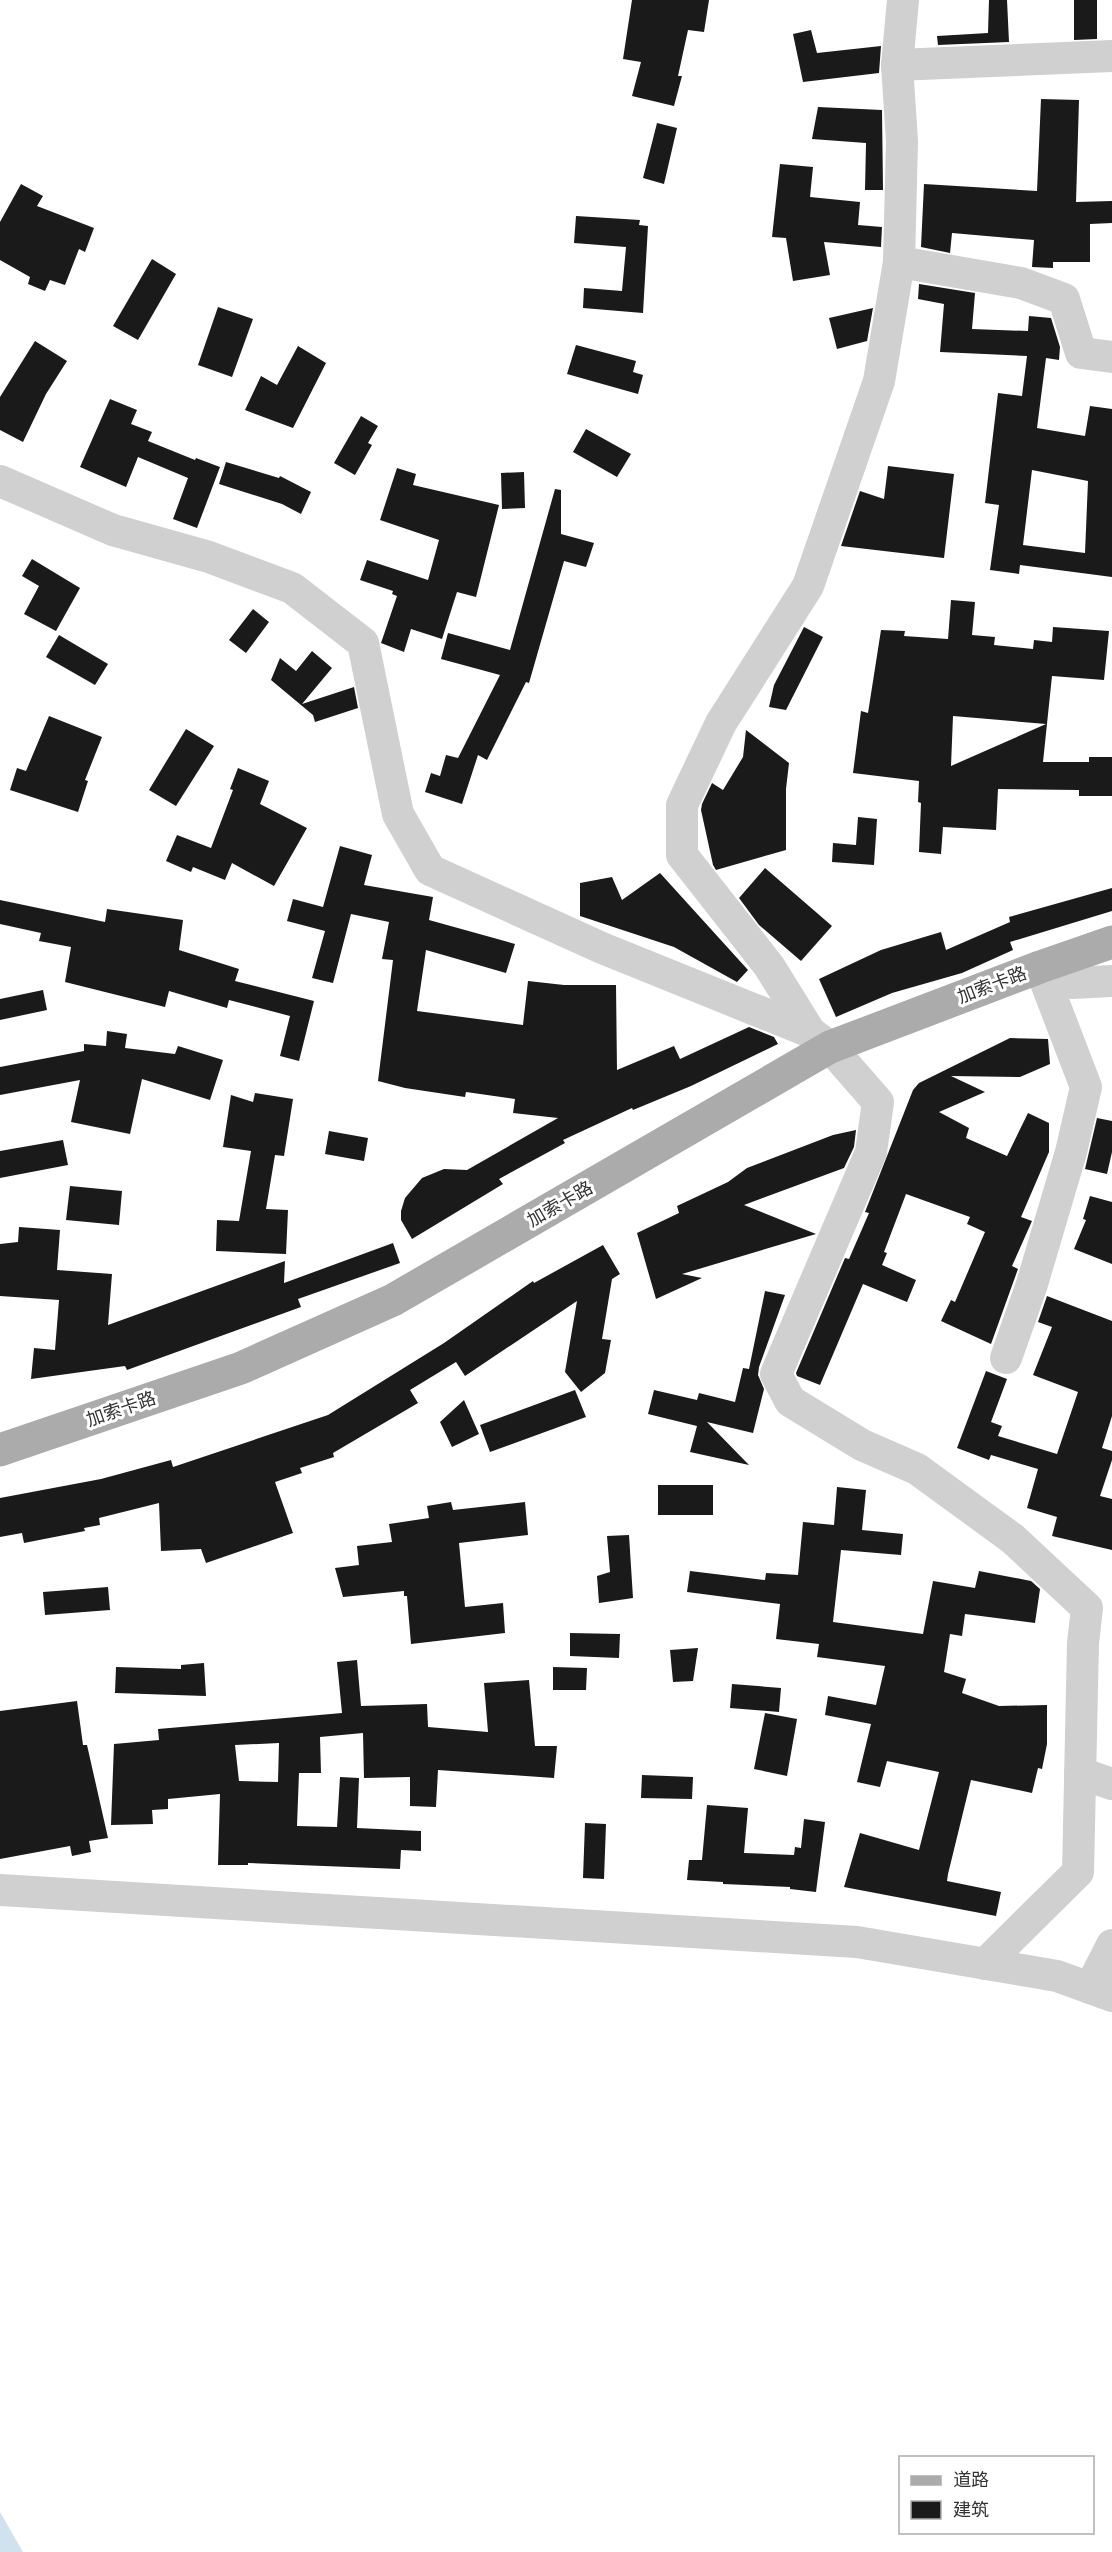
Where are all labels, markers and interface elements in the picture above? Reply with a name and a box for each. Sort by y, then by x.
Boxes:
street label: 加索卡路 [954,961,1030,1008]
street label: 加索卡路 [523,1176,597,1232]
street label: 加索卡路 [83,1386,159,1431]
legend [899,2456,1094,2534]
text: 道路 [953,2468,989,2491]
text: 建筑 [953,2498,989,2521]

